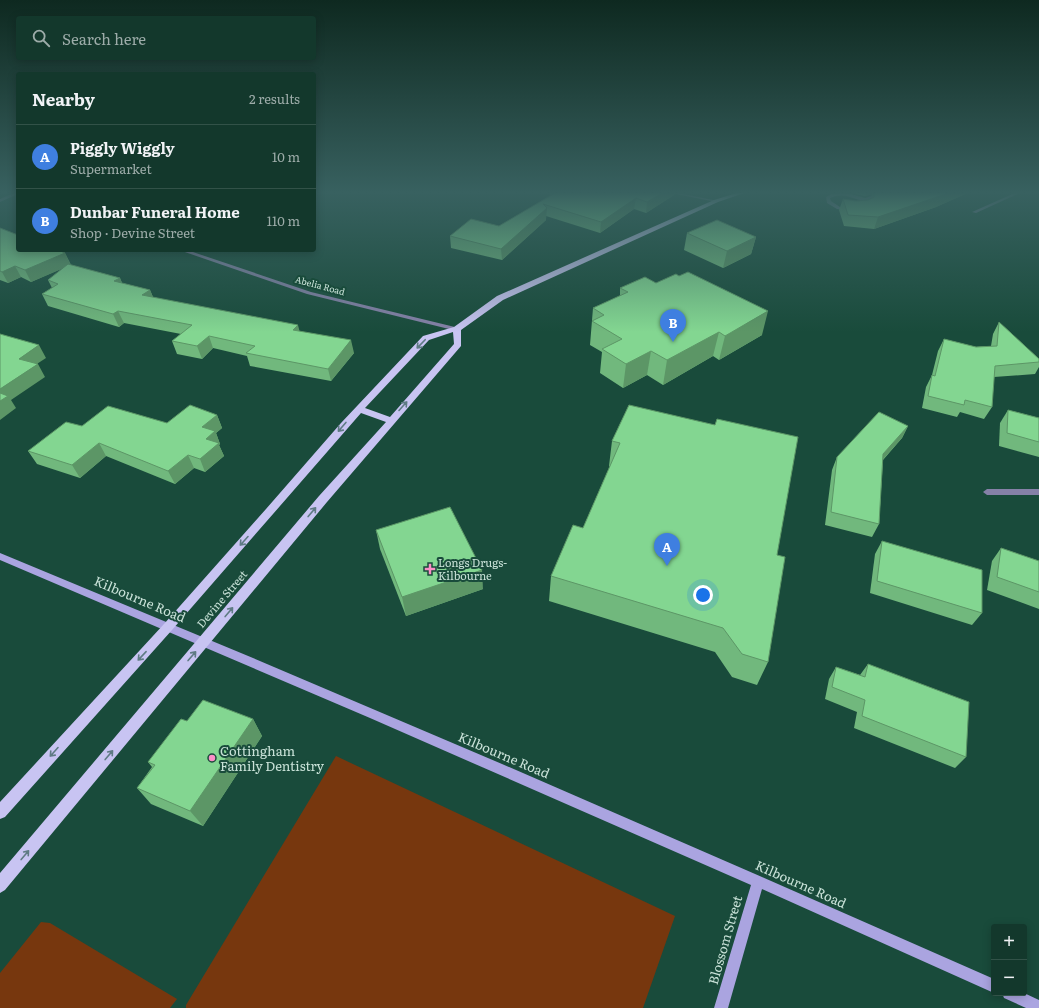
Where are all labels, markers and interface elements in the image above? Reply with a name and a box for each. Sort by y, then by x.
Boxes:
search box [16,16,316,60]
icon: search [30,27,52,49]
text: Search here [62,27,146,50]
text: Nearby [32,86,95,111]
text: 2 results [249,89,300,108]
text: Piggly Wiggly [70,136,175,159]
text: A [40,147,50,166]
text: 10 m [272,147,300,166]
text: Supermarket [70,159,152,178]
text: Dunbar Funeral Home [70,200,240,223]
text: B [41,211,49,230]
text: 110 m [267,211,300,230]
text: Shop · Devine Street [70,223,195,242]
street label: Abelia Road [294,272,347,299]
pin: B [660,309,686,342]
one-way arrow [416,339,426,349]
one-way arrow [398,401,408,411]
one-way arrow [338,421,347,432]
one-way arrow [308,507,317,518]
pin: A [654,533,680,566]
one-way arrow [239,536,248,547]
place label: Longs Drugs- Kilbourne [438,554,507,583]
marker: Longs Drugs- Kilbourne [425,564,435,574]
street label: Devine Street [192,566,250,631]
street label: Kilbourne Road [92,571,189,626]
your location [693,585,713,605]
one-way arrow [225,607,233,618]
one-way arrow [137,651,147,661]
one-way arrow [187,651,196,661]
street label: Kilbourne Road [456,727,553,782]
place label: Cottingham Family Dentistry [220,741,325,775]
one-way arrow [50,747,59,757]
one-way arrow [104,750,113,761]
marker: Cottingham Family Dentistry [207,753,217,763]
one-way arrow [21,850,30,860]
street label: Kilbourne Road [753,855,850,912]
street label: Blossom Street [703,892,747,987]
map controls [991,924,1027,996]
button: + [991,924,1027,960]
button: − [991,960,1027,996]

